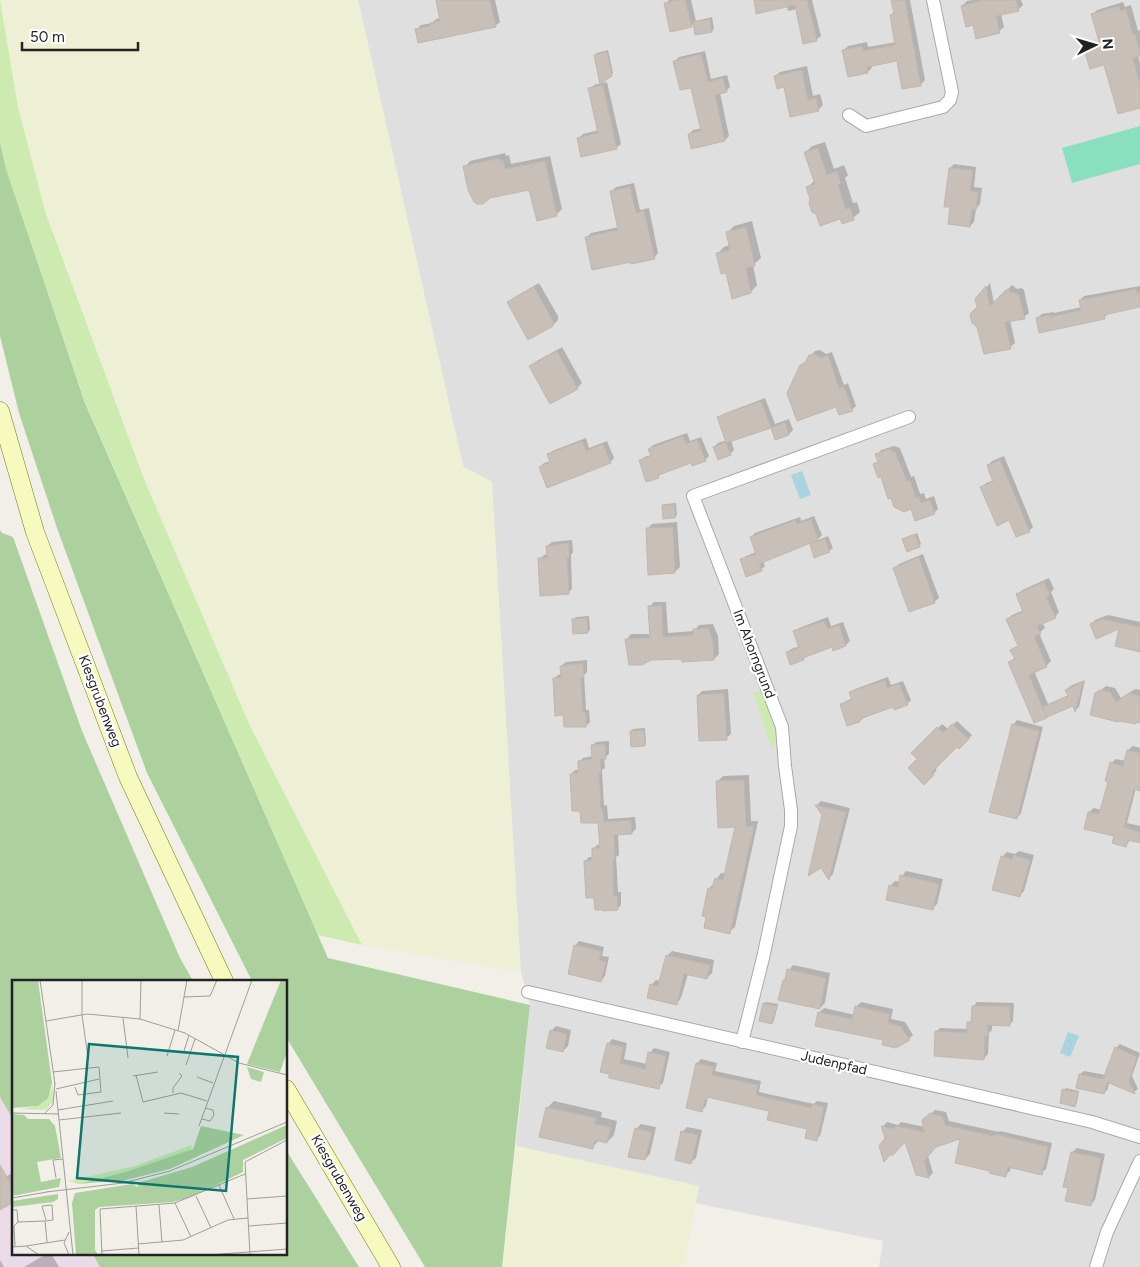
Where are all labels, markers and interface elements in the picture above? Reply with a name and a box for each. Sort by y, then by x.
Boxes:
scale bar [22,20,139,52]
north arrow [1070,20,1120,70]
text: 50 m [30,28,65,46]
text: N [1099,38,1116,50]
street label: Im Ahorngrund [729,607,779,701]
street label: Kiesgrubenweg [75,653,125,749]
inset map [12,980,288,1254]
street label: Judenpfad [799,1047,869,1079]
street label: Kiesgrubenweg [307,1132,371,1224]

